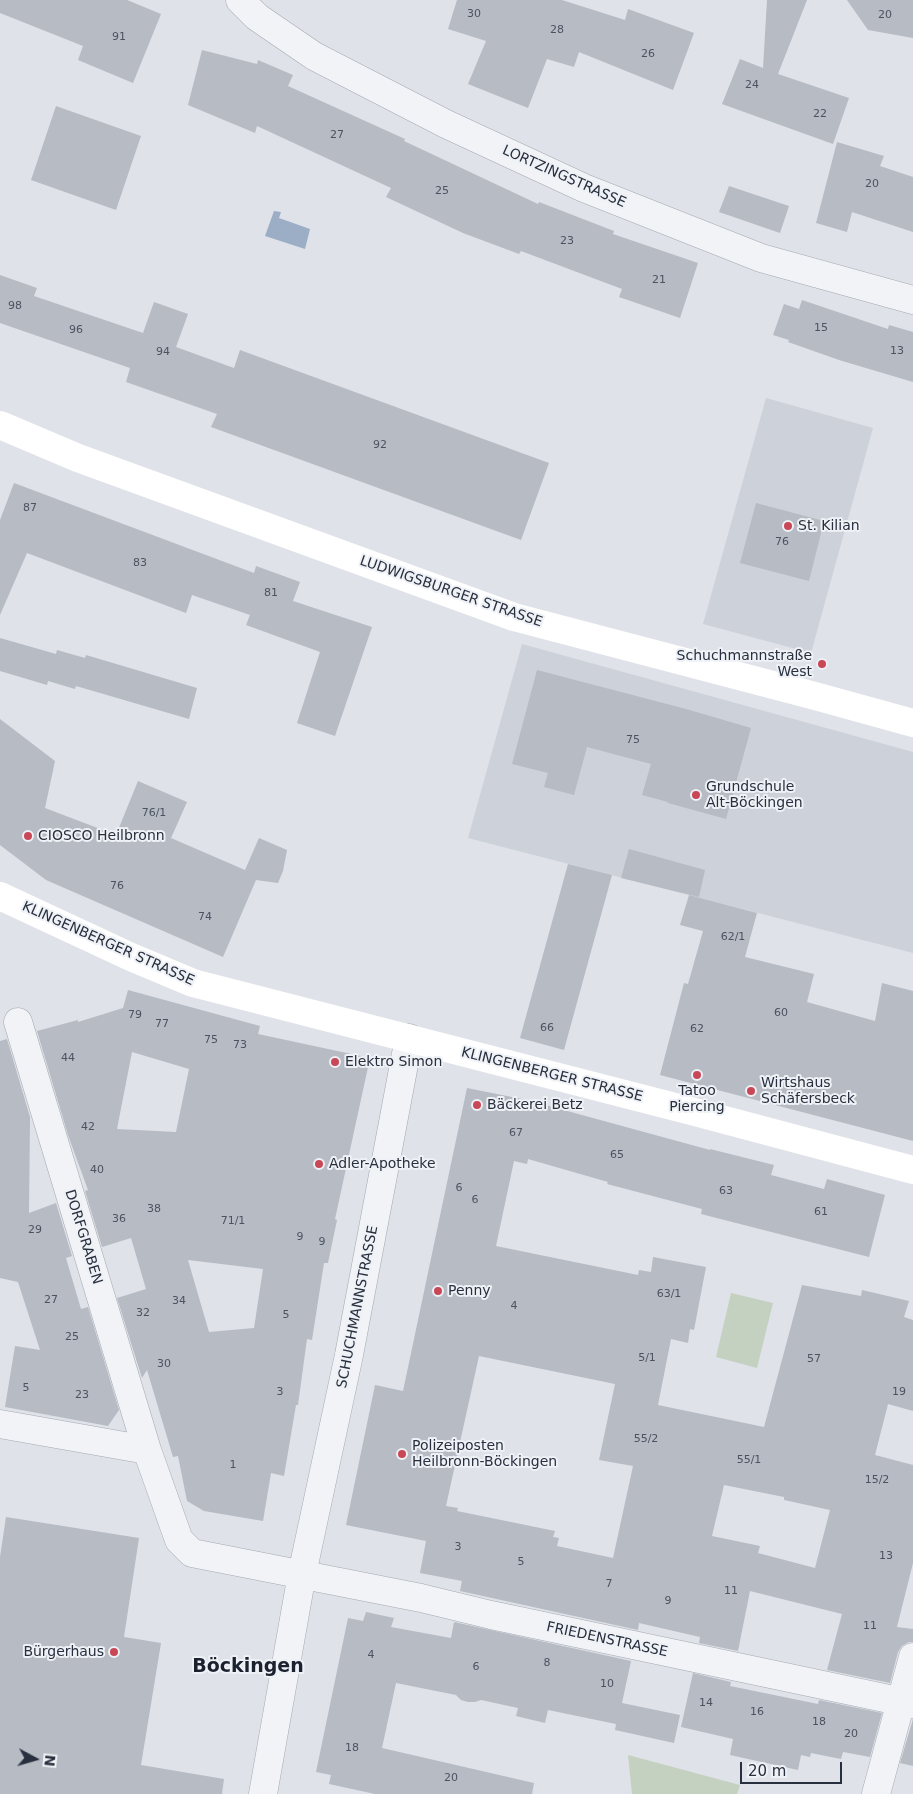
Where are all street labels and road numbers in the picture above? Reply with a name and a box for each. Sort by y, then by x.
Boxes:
street label: LORTZINGSTRASSE [500,142,628,212]
street label: LUDWIGSBURGER STRASSE [357,553,545,631]
street label: KLINGENBERGER STRASSE [19,898,197,990]
street label: KLINGENBERGER STRASSE [459,1044,645,1106]
street label: DORFGRABEN [61,1188,105,1286]
street label: SCHUCHMANNSTRASSE [334,1224,382,1390]
street label: FRIEDENSTRASSE [545,1619,669,1661]

